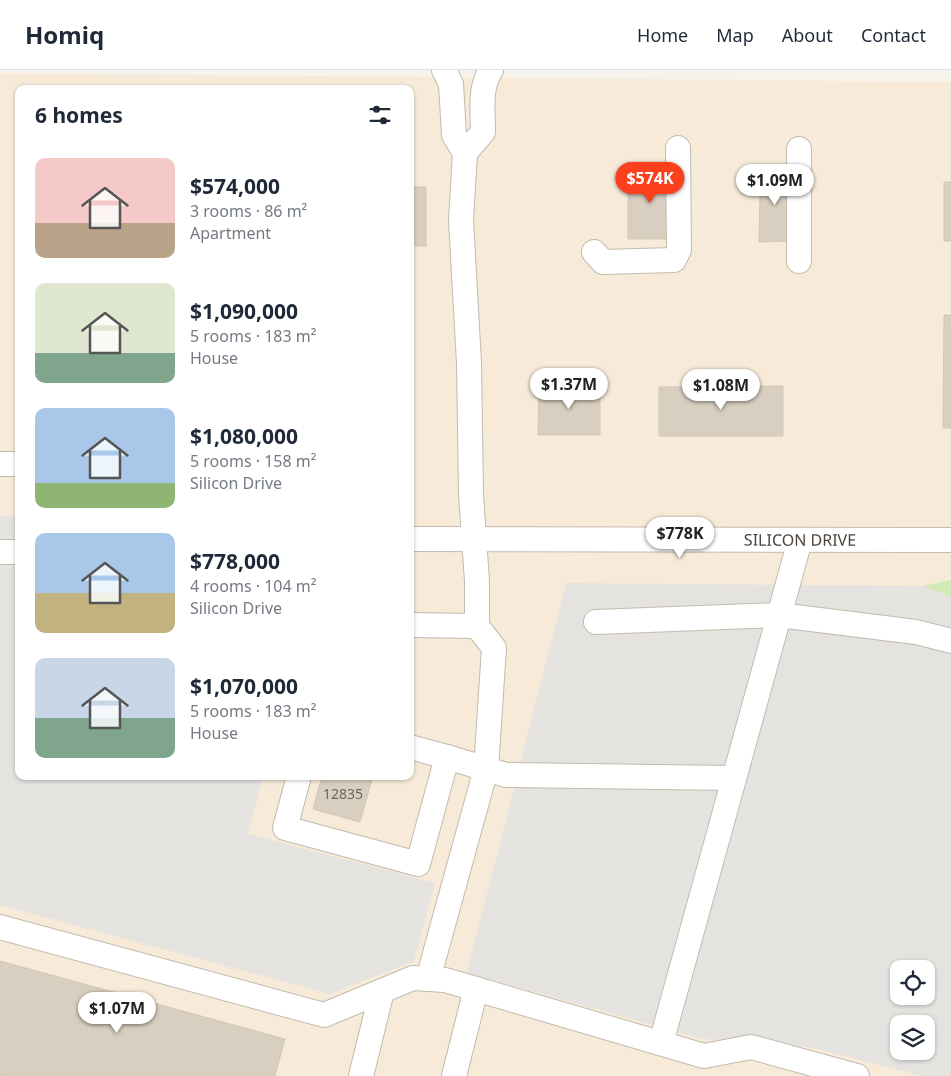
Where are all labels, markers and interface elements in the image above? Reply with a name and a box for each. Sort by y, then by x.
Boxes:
text: Homiq [25,18,104,51]
text: Home [637,23,688,47]
text: Map [716,23,754,47]
text: About [782,23,833,47]
text: Contact [861,23,926,47]
text: 6 homes [35,101,123,129]
icon: filters [366,101,394,129]
pin: $574K [615,162,685,204]
pin: $1.09M [734,164,816,206]
text: $574K [626,167,674,189]
text: $1.09M [747,169,803,191]
text: $574,000 [190,172,280,200]
icon: home [75,178,135,238]
text: 3 rooms · 86 m² [190,200,307,222]
text: Apartment [190,222,271,244]
text: $1,090,000 [190,297,298,325]
icon: home [75,303,135,363]
text: 5 rooms · 183 m² [190,325,316,347]
text: House [190,347,238,369]
pin: $1.37M [528,368,610,410]
pin: $1.08M [680,368,762,411]
text: $1.37M [541,373,597,395]
text: $1.08M [693,374,749,396]
text: $1,080,000 [190,422,298,450]
icon: home [75,428,135,488]
text: 5 rooms · 158 m² [190,450,316,472]
text: Silicon Drive [190,472,282,494]
pin: $778K [645,516,715,559]
text: $778K [656,522,704,544]
street label: SILICON DRIVE [744,529,856,551]
text: $778,000 [190,547,280,575]
icon: home [75,553,135,613]
text: 4 rooms · 104 m² [190,575,316,597]
text: Silicon Drive [190,597,282,619]
text: $1,070,000 [190,672,298,700]
icon: home [75,678,135,738]
text: 5 rooms · 183 m² [190,700,316,722]
text: House [190,722,238,744]
house number: 12835 [323,784,363,803]
map controls [890,960,935,1060]
button: locate [890,960,935,1005]
pin: $1.07M [76,992,158,1034]
text: $1.07M [89,997,145,1019]
button: layers [890,1015,935,1060]

